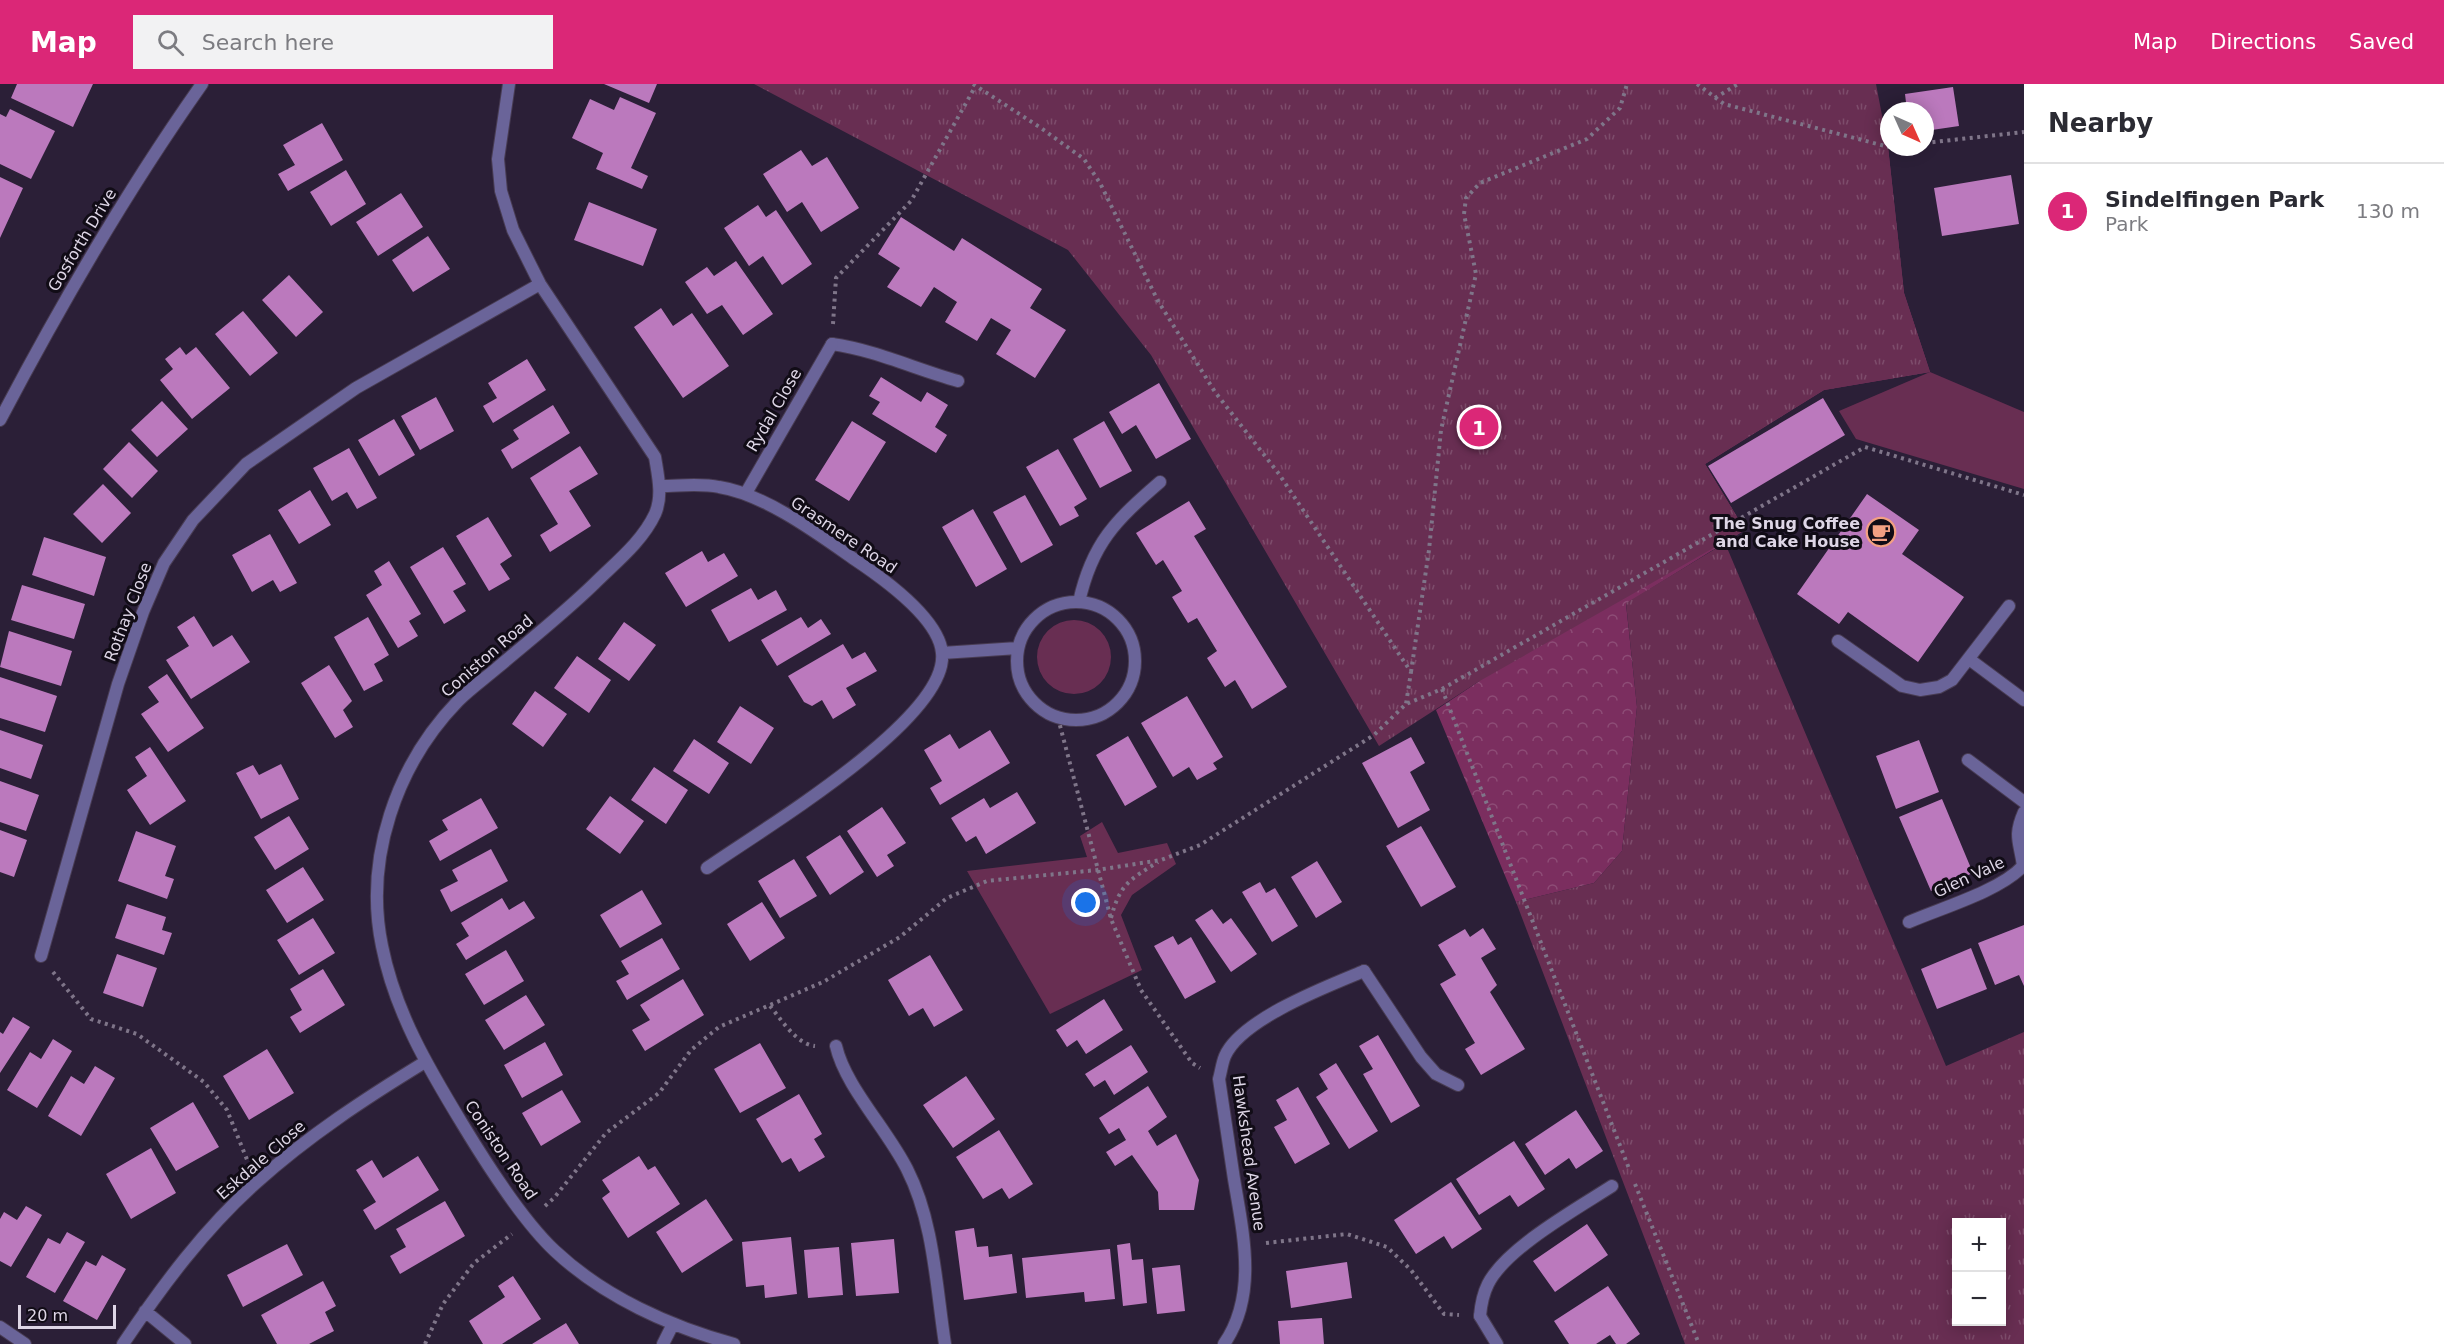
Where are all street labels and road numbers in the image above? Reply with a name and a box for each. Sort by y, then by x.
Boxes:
street label: Gosforth Drive [44,185,120,295]
street label: Rydal Close [743,365,805,455]
street label: Grasmere Road [787,492,901,578]
street label: Rothay Close [100,560,156,664]
street label: Coniston Road [437,611,537,701]
street label: Glen Vale [1931,852,2007,902]
street label: Hawkshead Avenue [1229,1074,1269,1232]
street label: Coniston Road [461,1097,541,1203]
street label: Eskdale Close [213,1117,309,1203]

